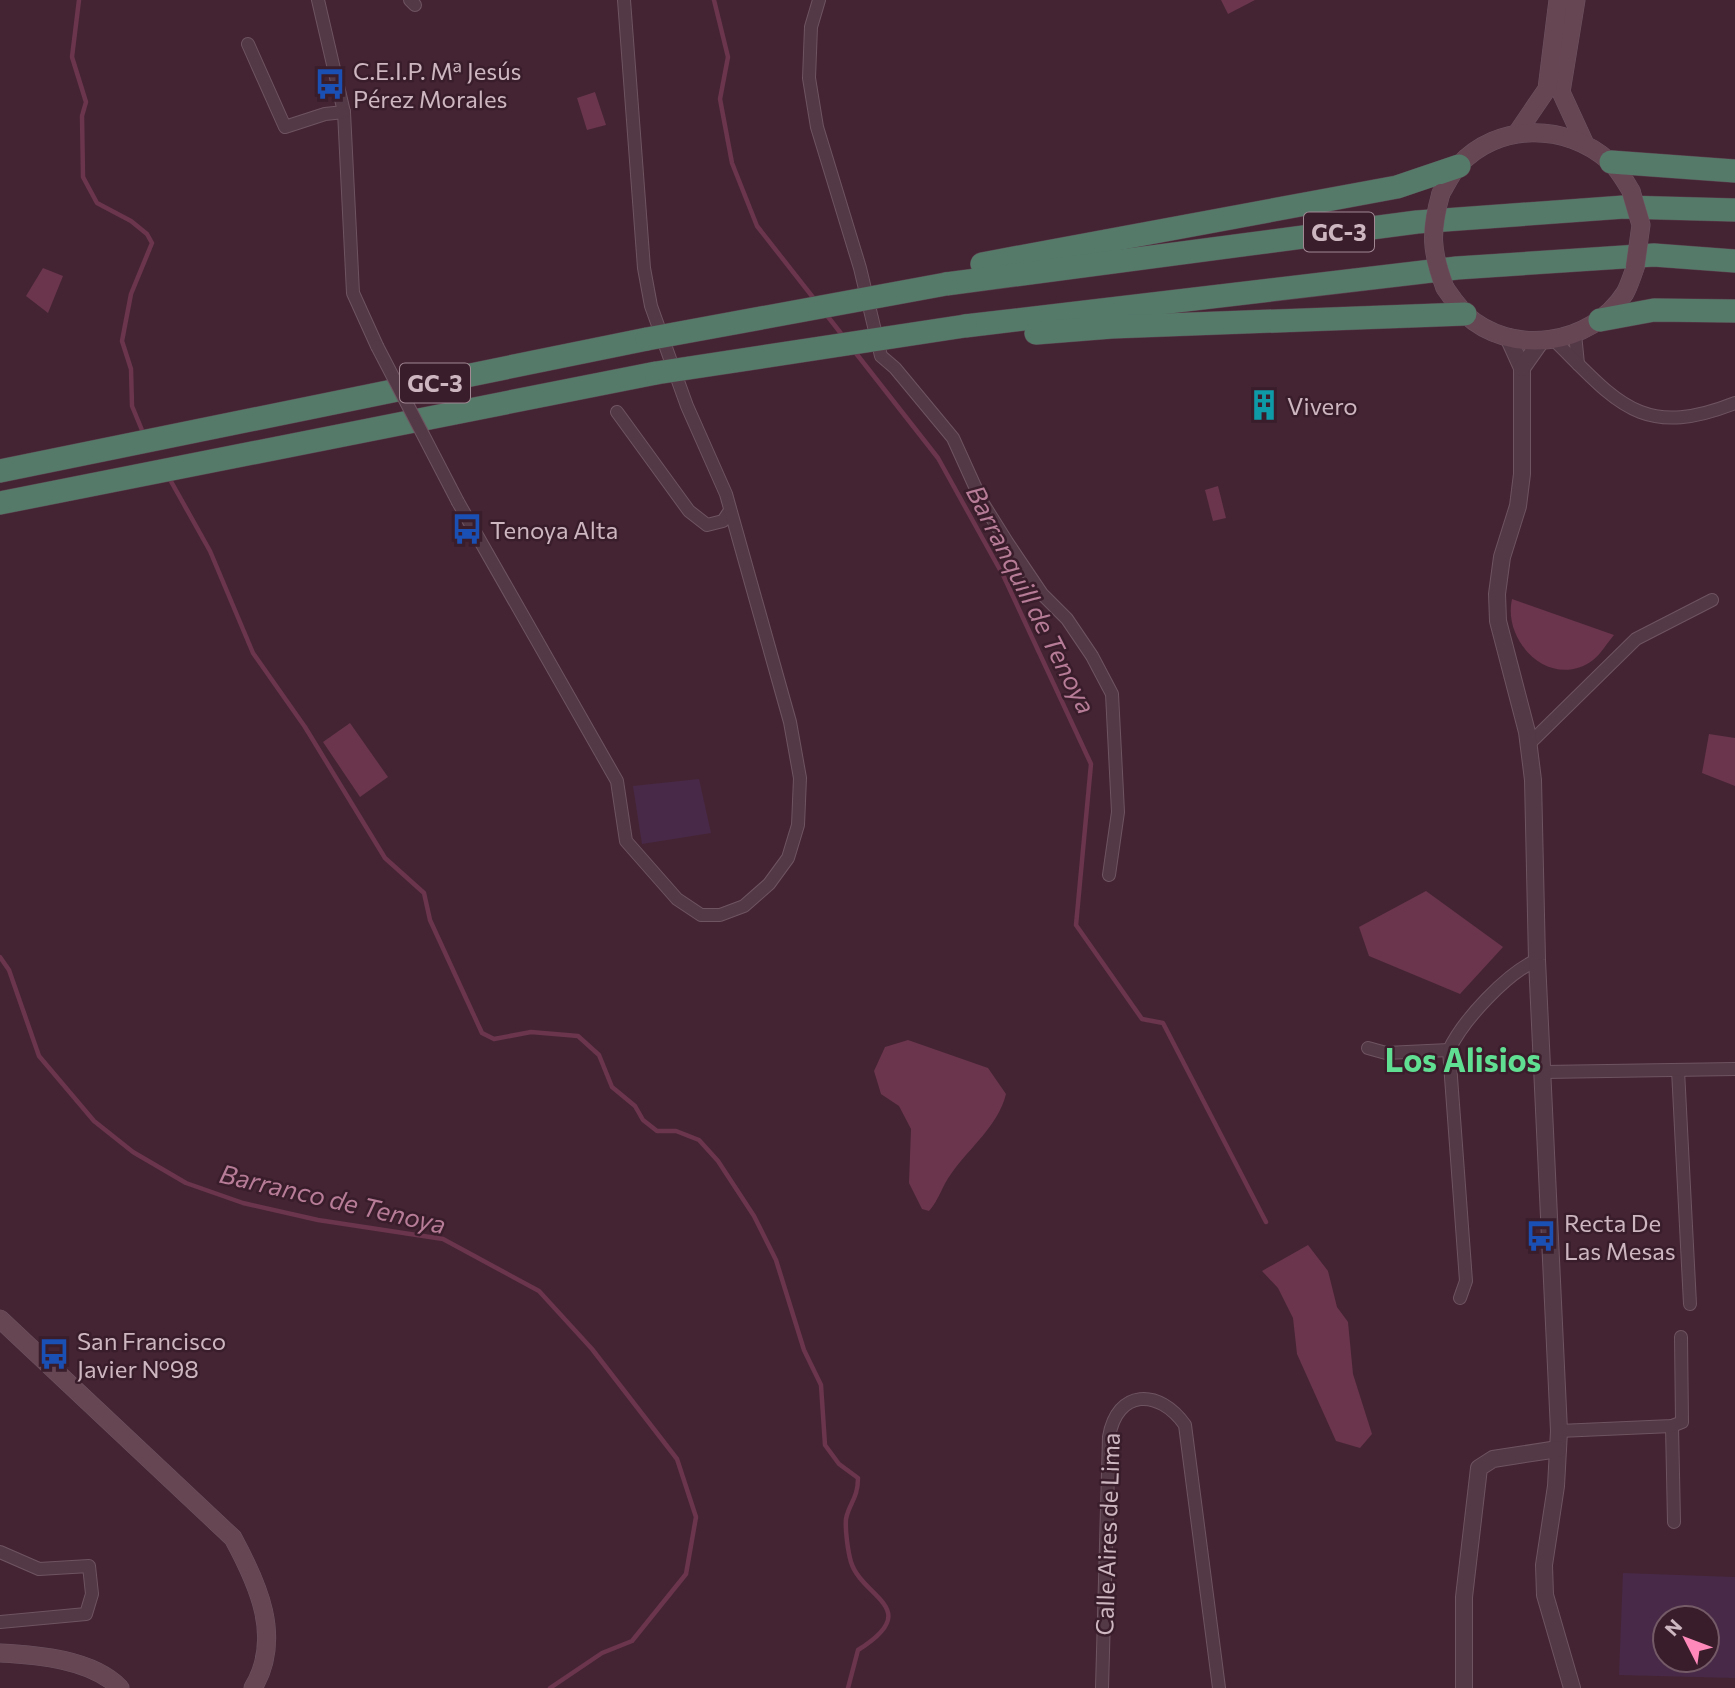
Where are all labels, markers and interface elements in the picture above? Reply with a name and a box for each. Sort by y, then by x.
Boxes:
place label: C.E.I.P. Mª Jesús Pérez Morales [353,56,522,113]
bus stop icon: C.E.I.P. Mª Jesús Pérez Morales [313,67,347,101]
road number: GC-3 [1304,213,1374,252]
road number: GC-3 [400,364,470,402]
building icon: Vivero [1247,388,1281,422]
place label: Vivero [1287,391,1358,420]
water label: Barranquill de Tenoya [961,480,1103,718]
bus stop icon: Tenoya Alta [450,512,484,546]
place label: Tenoya Alta [490,515,618,544]
district label: Los Alisios [1385,1039,1541,1079]
water label: Barranco de Tenoya [217,1157,449,1239]
place label: Recta De Las Mesas [1564,1208,1676,1265]
bus stop icon: Recta De Las Mesas [1524,1219,1558,1253]
place label: San Francisco Javier Nº98 [77,1326,226,1383]
bus stop icon: San Francisco Javier Nº98 [37,1337,71,1371]
street label: Calle Aires de Lima [1089,1432,1125,1636]
north arrow [1651,1604,1721,1674]
text: N [1660,1614,1686,1640]

